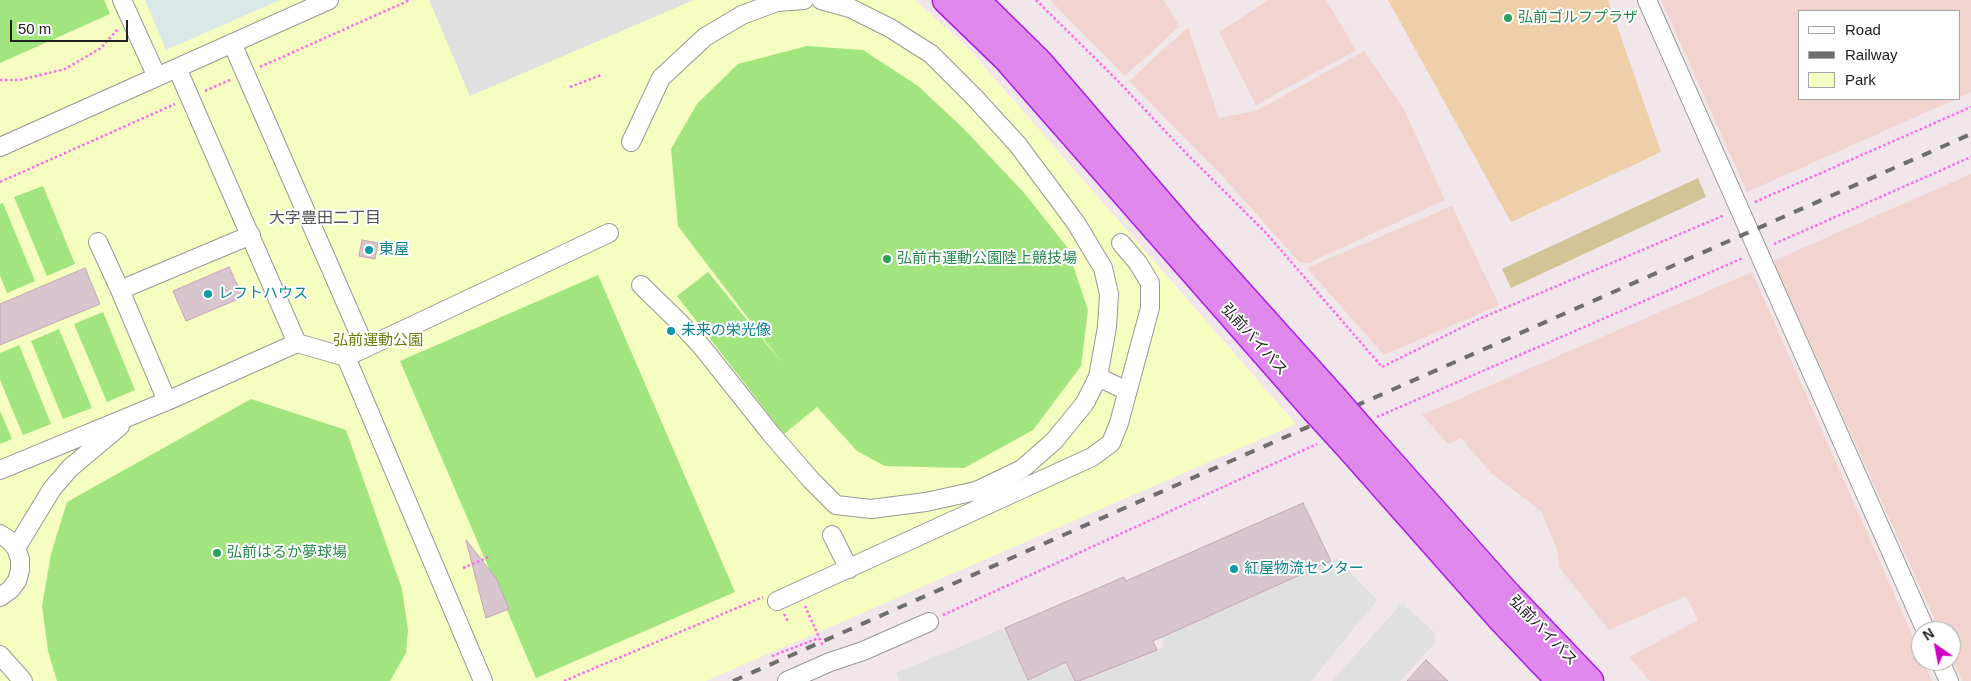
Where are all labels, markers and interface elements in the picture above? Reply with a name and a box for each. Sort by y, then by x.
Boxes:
place label: 弘前ゴルフプラザ [1518,9,1638,27]
scale bar [12,10,130,42]
legend [1798,10,1961,100]
marker: 弘前ゴルフプラザ [1502,12,1514,24]
text: 50 m [18,20,51,37]
text: Road [1845,21,1881,38]
text: Railway [1845,46,1898,63]
text: Park [1845,71,1876,88]
district label: 大字豊田二丁目 [269,209,381,229]
place label: 東屋 [379,241,409,259]
marker: 東屋 [363,244,375,256]
place label: 弘前市運動公園陸上競技場 [897,250,1077,268]
marker: 弘前市運動公園陸上競技場 [881,253,893,265]
place label: レフトハウス [218,285,308,303]
marker: レフトハウス [202,288,214,300]
street label: 弘前バイパス [1217,301,1291,379]
place label: 未来の栄光像 [681,322,771,340]
marker: 未来の栄光像 [665,325,677,337]
park label: 弘前運動公園 [333,332,423,350]
place label: 弘前はるか夢球場 [227,544,347,562]
marker: 弘前はるか夢球場 [211,547,223,559]
place label: 紅屋物流センター [1244,560,1364,578]
marker: 紅屋物流センター [1228,563,1240,575]
street label: 弘前バイパス [1505,592,1581,670]
north arrow [1911,621,1961,671]
text: N [1920,625,1937,644]

